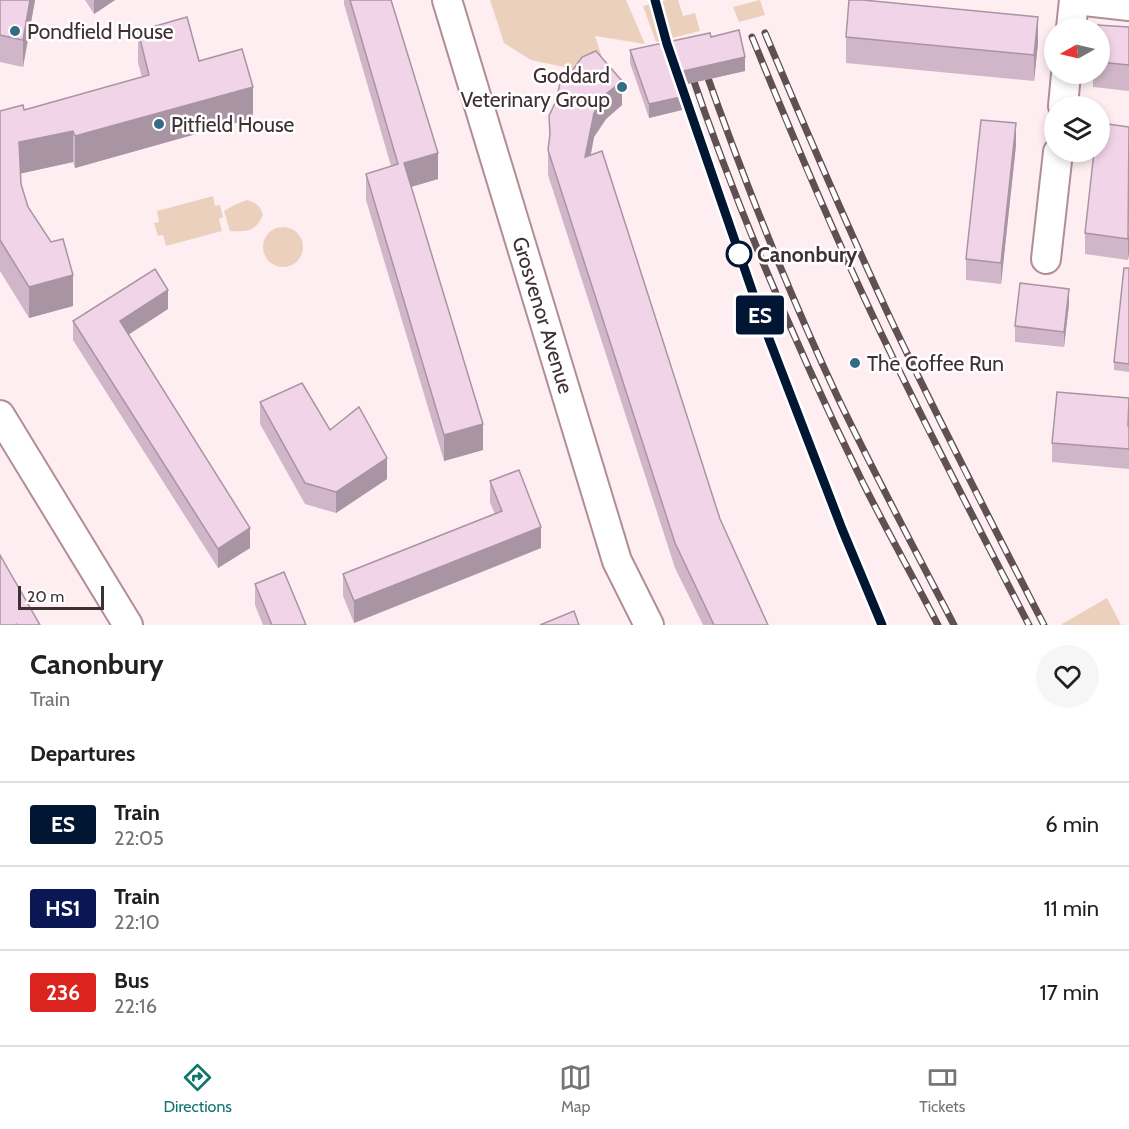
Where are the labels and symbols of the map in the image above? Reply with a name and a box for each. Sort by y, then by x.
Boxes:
north arrow [1044,18,1110,84]
place label: Pondfield House [27,19,174,44]
marker: Pondfield House [8,24,22,38]
place label: Goddard Veterinary Group [460,63,610,112]
marker: Goddard Veterinary Group [615,80,629,94]
place label: Pitfield House [171,112,295,137]
marker: Pitfield House [152,117,166,131]
street label: Grosvenor Avenue [507,234,579,397]
marker: Canonbury [726,241,752,267]
place label: Canonbury [757,242,858,267]
line badge: ES [733,296,787,334]
place label: The Coffee Run [867,351,1004,376]
marker: The Coffee Run [848,356,862,370]
scale bar [18,583,104,610]

